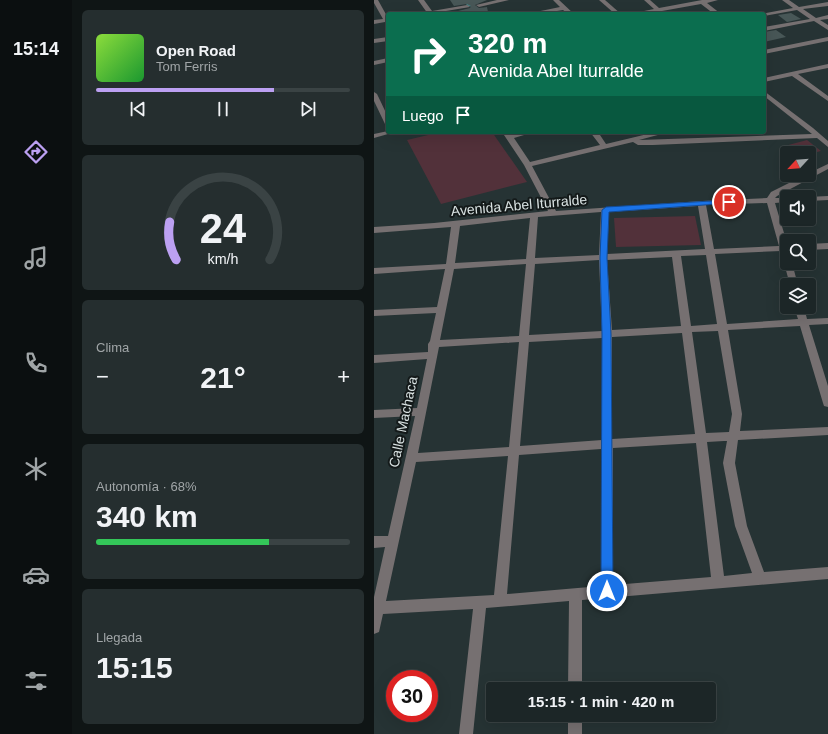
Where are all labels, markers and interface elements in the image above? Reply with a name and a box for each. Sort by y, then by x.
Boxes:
icon: right [402,28,454,80]
text: 320 m [468,28,547,59]
text: 15:14 [13,39,59,59]
text: Open Road [156,42,236,59]
text: Tom Ferris [156,59,217,74]
text: Avenida Abel Iturralde [468,61,644,81]
icon: previous [127,98,149,120]
icon: pause [212,98,234,120]
icon: next [297,98,319,120]
icon: arrive [452,104,474,126]
text: Luego [402,107,444,124]
icon: directions [22,138,50,166]
north arrow [780,146,816,182]
map controls [780,146,816,314]
pin [712,185,746,219]
button: sound [780,190,816,226]
street label: Avenida Abel Iturralde [450,191,588,219]
icon: arrive [718,191,740,213]
text: 24 [200,205,246,252]
button: search [780,234,816,270]
icon: music [22,244,50,272]
text: km/h [208,251,239,267]
button: layers [780,278,816,314]
text: Clima [96,340,129,355]
icon: phone [22,349,50,377]
text: 21° [200,361,246,394]
text: − [96,364,109,389]
text: + [337,364,350,389]
street label: Calle Machaca [386,375,420,469]
icon: climate [22,455,50,483]
text: Autonomía · 68% [96,479,196,494]
text: 340 km [96,500,198,533]
icon: car [22,561,50,589]
position arrow [586,570,628,612]
text: Llegada [96,630,142,645]
text: 15:15 [96,651,173,684]
icon: filters [22,667,50,695]
speed limit sign: 30 [386,670,438,722]
text: 15:15 · 1 min · 420 m [528,693,674,710]

